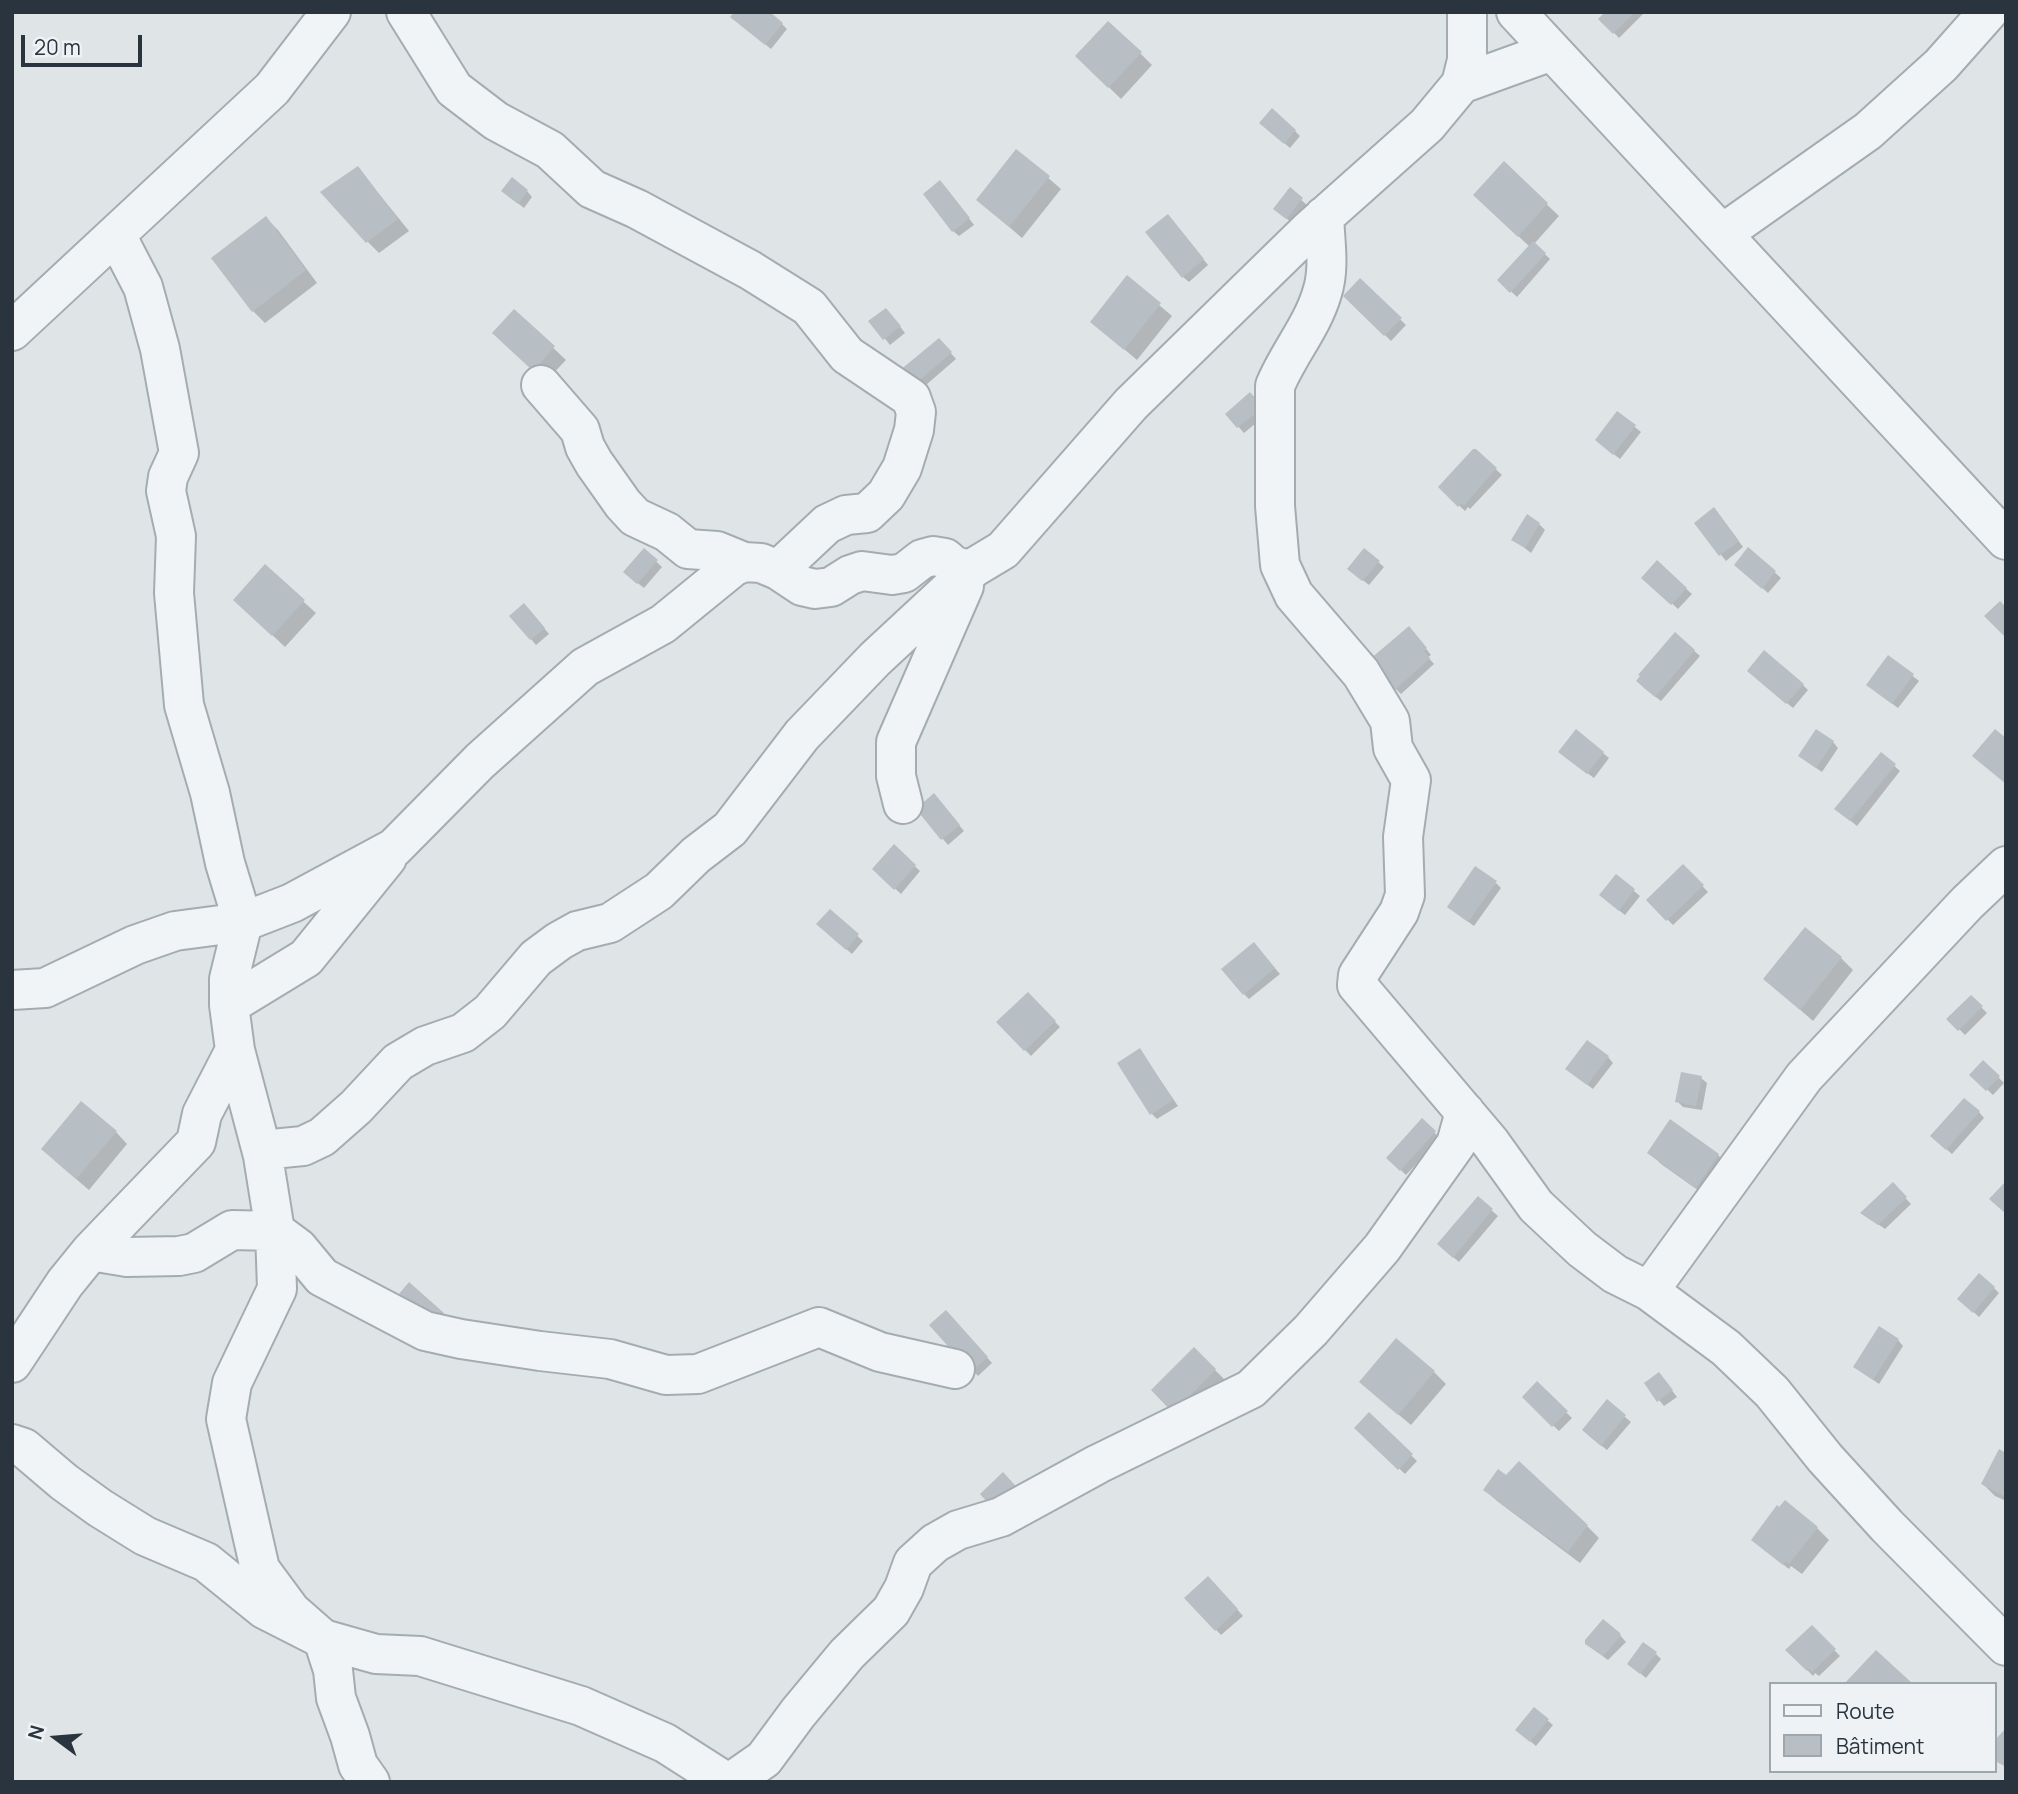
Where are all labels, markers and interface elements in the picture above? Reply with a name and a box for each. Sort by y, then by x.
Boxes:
scale bar [24,21,145,65]
text: 20 m [34,33,81,61]
legend [1770,1682,1997,1773]
text: Route [1836,1697,1894,1725]
north arrow [21,1703,91,1773]
text: N [21,1722,50,1742]
text: Bâtiment [1836,1732,1924,1760]

